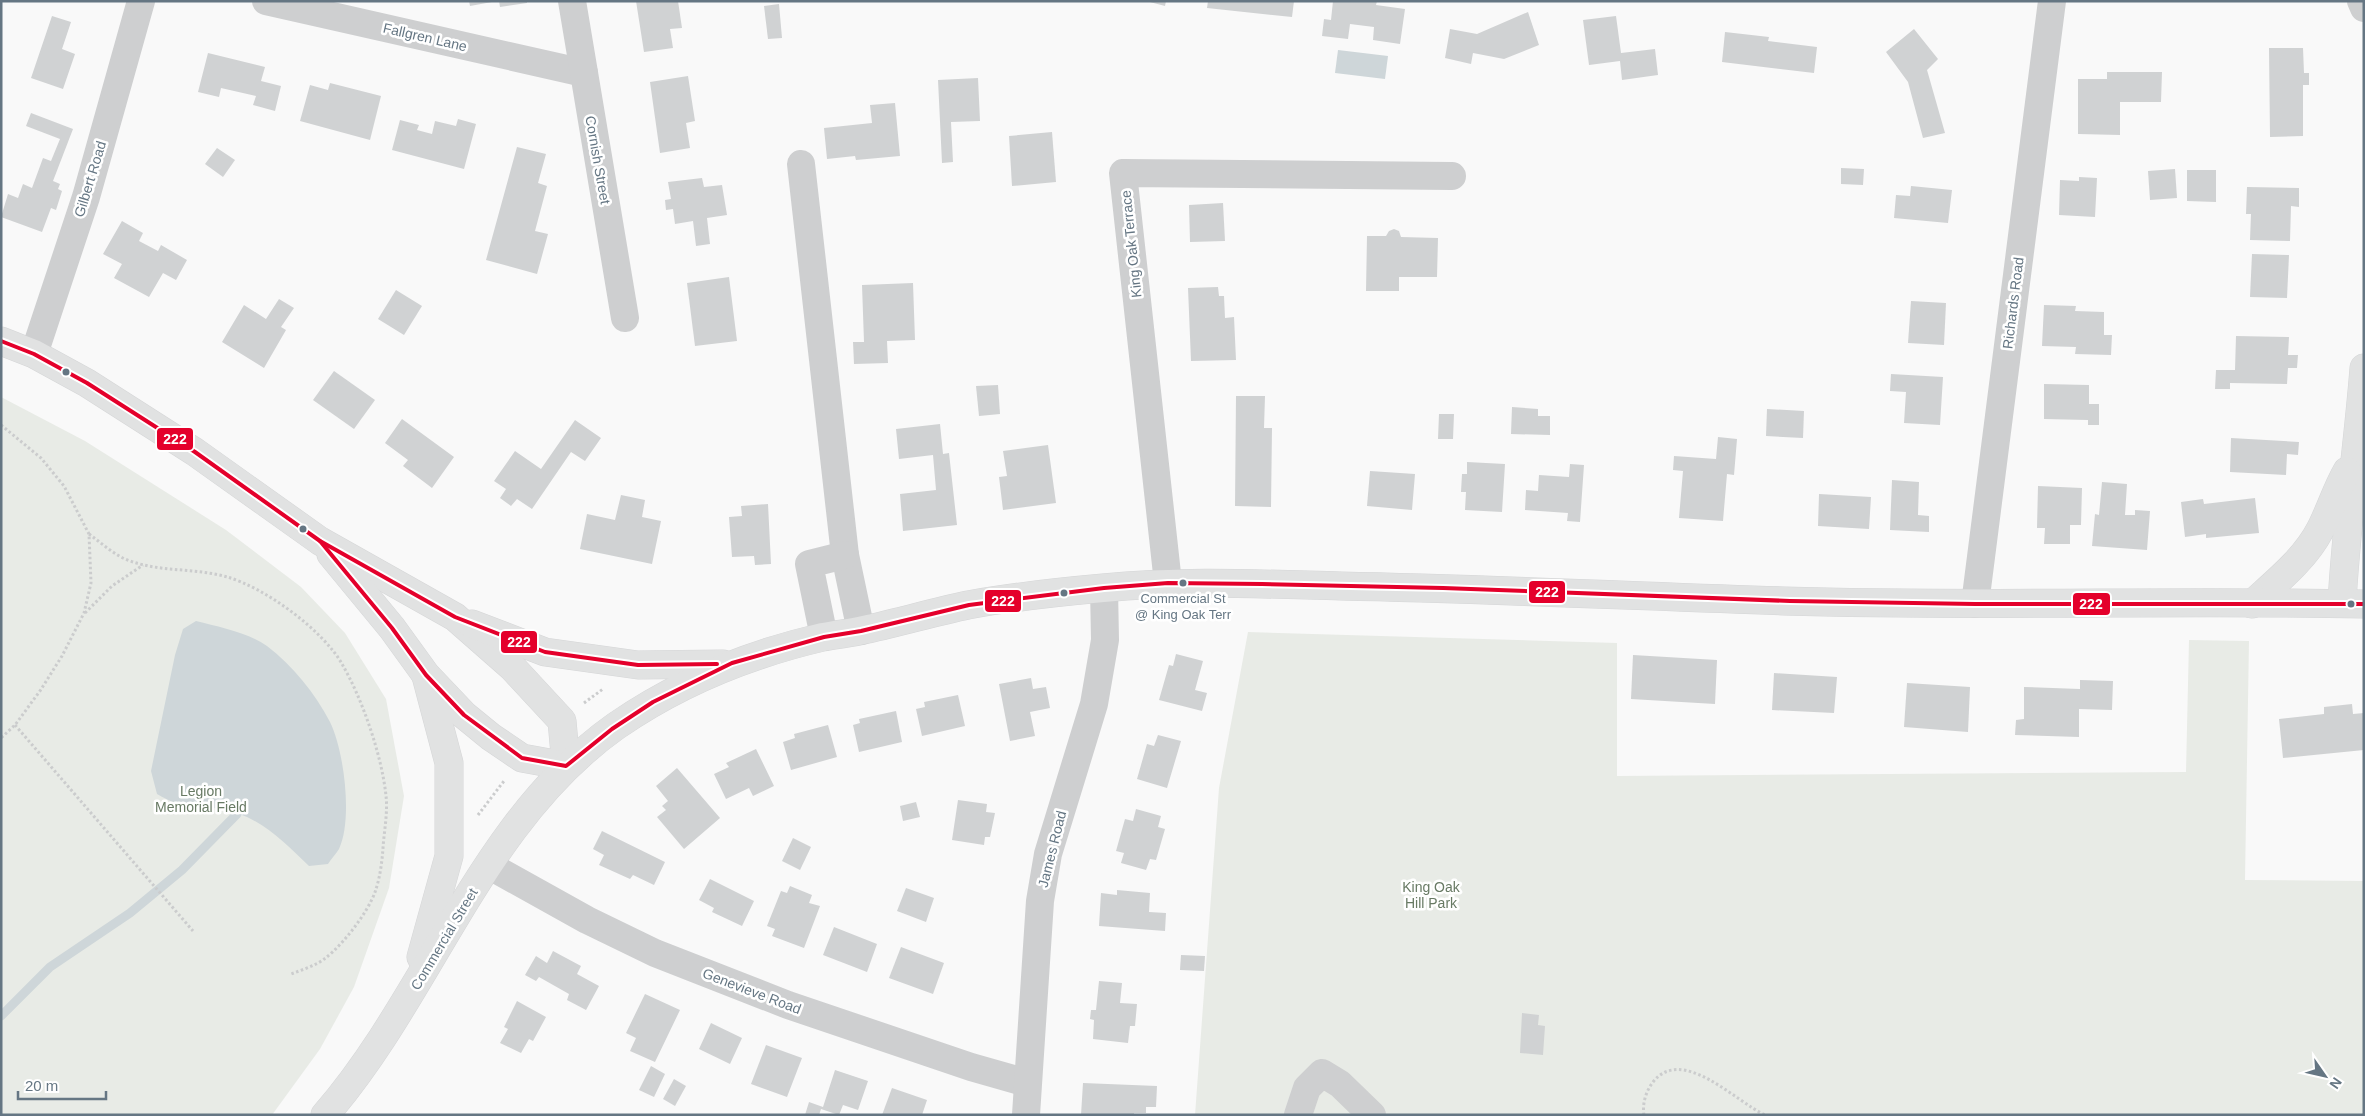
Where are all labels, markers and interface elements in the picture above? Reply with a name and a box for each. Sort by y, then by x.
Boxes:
street label: Fallgren Lane [381,20,469,54]
street label: Cornish Street [582,115,614,206]
street label: Gilbert Road [71,139,109,219]
street label: King Oak Terrace [1117,189,1145,298]
street label: Richards Road [1999,256,2027,350]
unlabelled marker [61,367,71,377]
line badge: 222 [156,427,194,451]
text: 222 [163,431,187,447]
unlabelled marker [298,524,308,534]
marker: Commercial St @ King Oak Terr [1178,578,1188,588]
line badge: 222 [1528,580,1566,604]
text: 222 [1535,584,1559,600]
unlabelled marker [1059,588,1069,598]
line badge: 222 [984,589,1022,613]
place label: Commercial St @ King Oak Terr [1135,591,1232,622]
line badge: 222 [2072,592,2111,616]
text: 222 [991,593,1015,609]
text: 222 [2079,596,2103,612]
unlabelled marker [2346,599,2356,609]
line badge: 222 [500,630,538,654]
text: 222 [507,634,531,650]
park label: Legion Memorial Field [155,783,247,815]
street label: James Road [1035,809,1069,889]
park label: King Oak Hill Park [1402,879,1461,911]
street label: Commercial Street [407,885,481,993]
street label: Genevieve Road [700,965,804,1017]
north arrow [2300,1051,2350,1101]
scale bar [18,1068,105,1100]
text: N [2326,1075,2345,1092]
text: 20 m [25,1077,58,1094]

